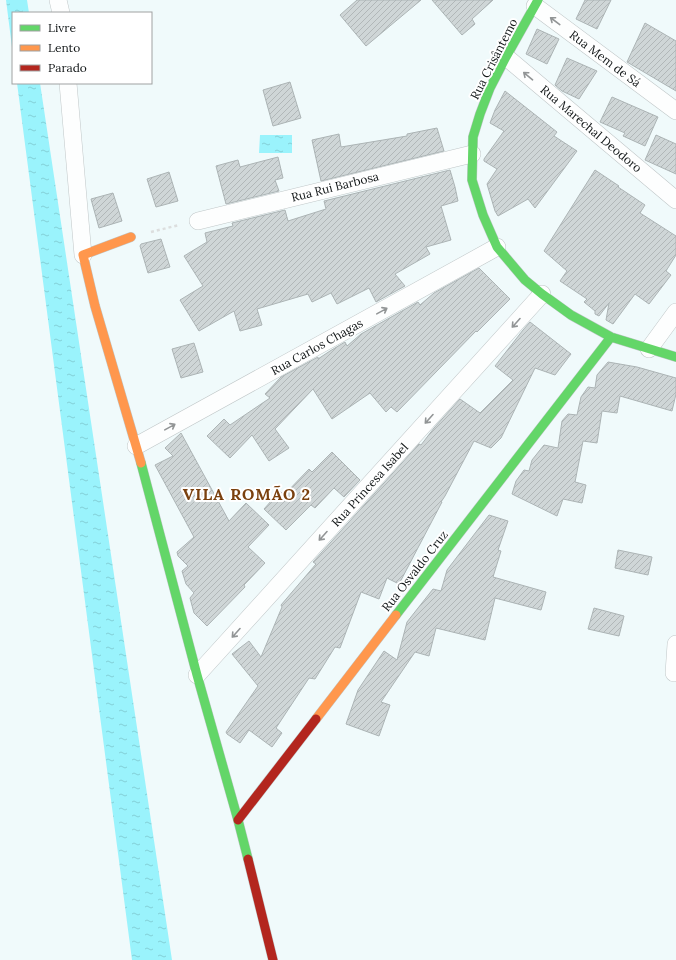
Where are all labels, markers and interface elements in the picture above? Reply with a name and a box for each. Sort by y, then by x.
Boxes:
legend [12,12,152,84]
street label: Rua Crisântemo [467,16,520,102]
one-way arrow [549,17,560,25]
text: Livre [48,20,76,35]
street label: Rua Mem de Sá [567,27,644,90]
text: Lento [48,40,80,55]
text: Parado [48,60,87,75]
one-way arrow [523,72,534,81]
street label: Rua Marechal Deodoro [538,82,645,175]
street label: Rua Rui Barbosa [289,168,380,205]
one-way arrow [376,306,388,314]
street label: Rua Carlos Chagas [268,315,366,378]
one-way arrow [511,318,521,328]
one-way arrow [424,414,434,424]
one-way arrow [164,423,176,431]
street label: Rua Princesa Isabel [328,440,411,530]
district label: VILA ROMÃO 2 [183,484,311,504]
street label: Rua Osvaldo Cruz [378,527,451,614]
one-way arrow [319,531,328,541]
one-way arrow [231,628,240,638]

